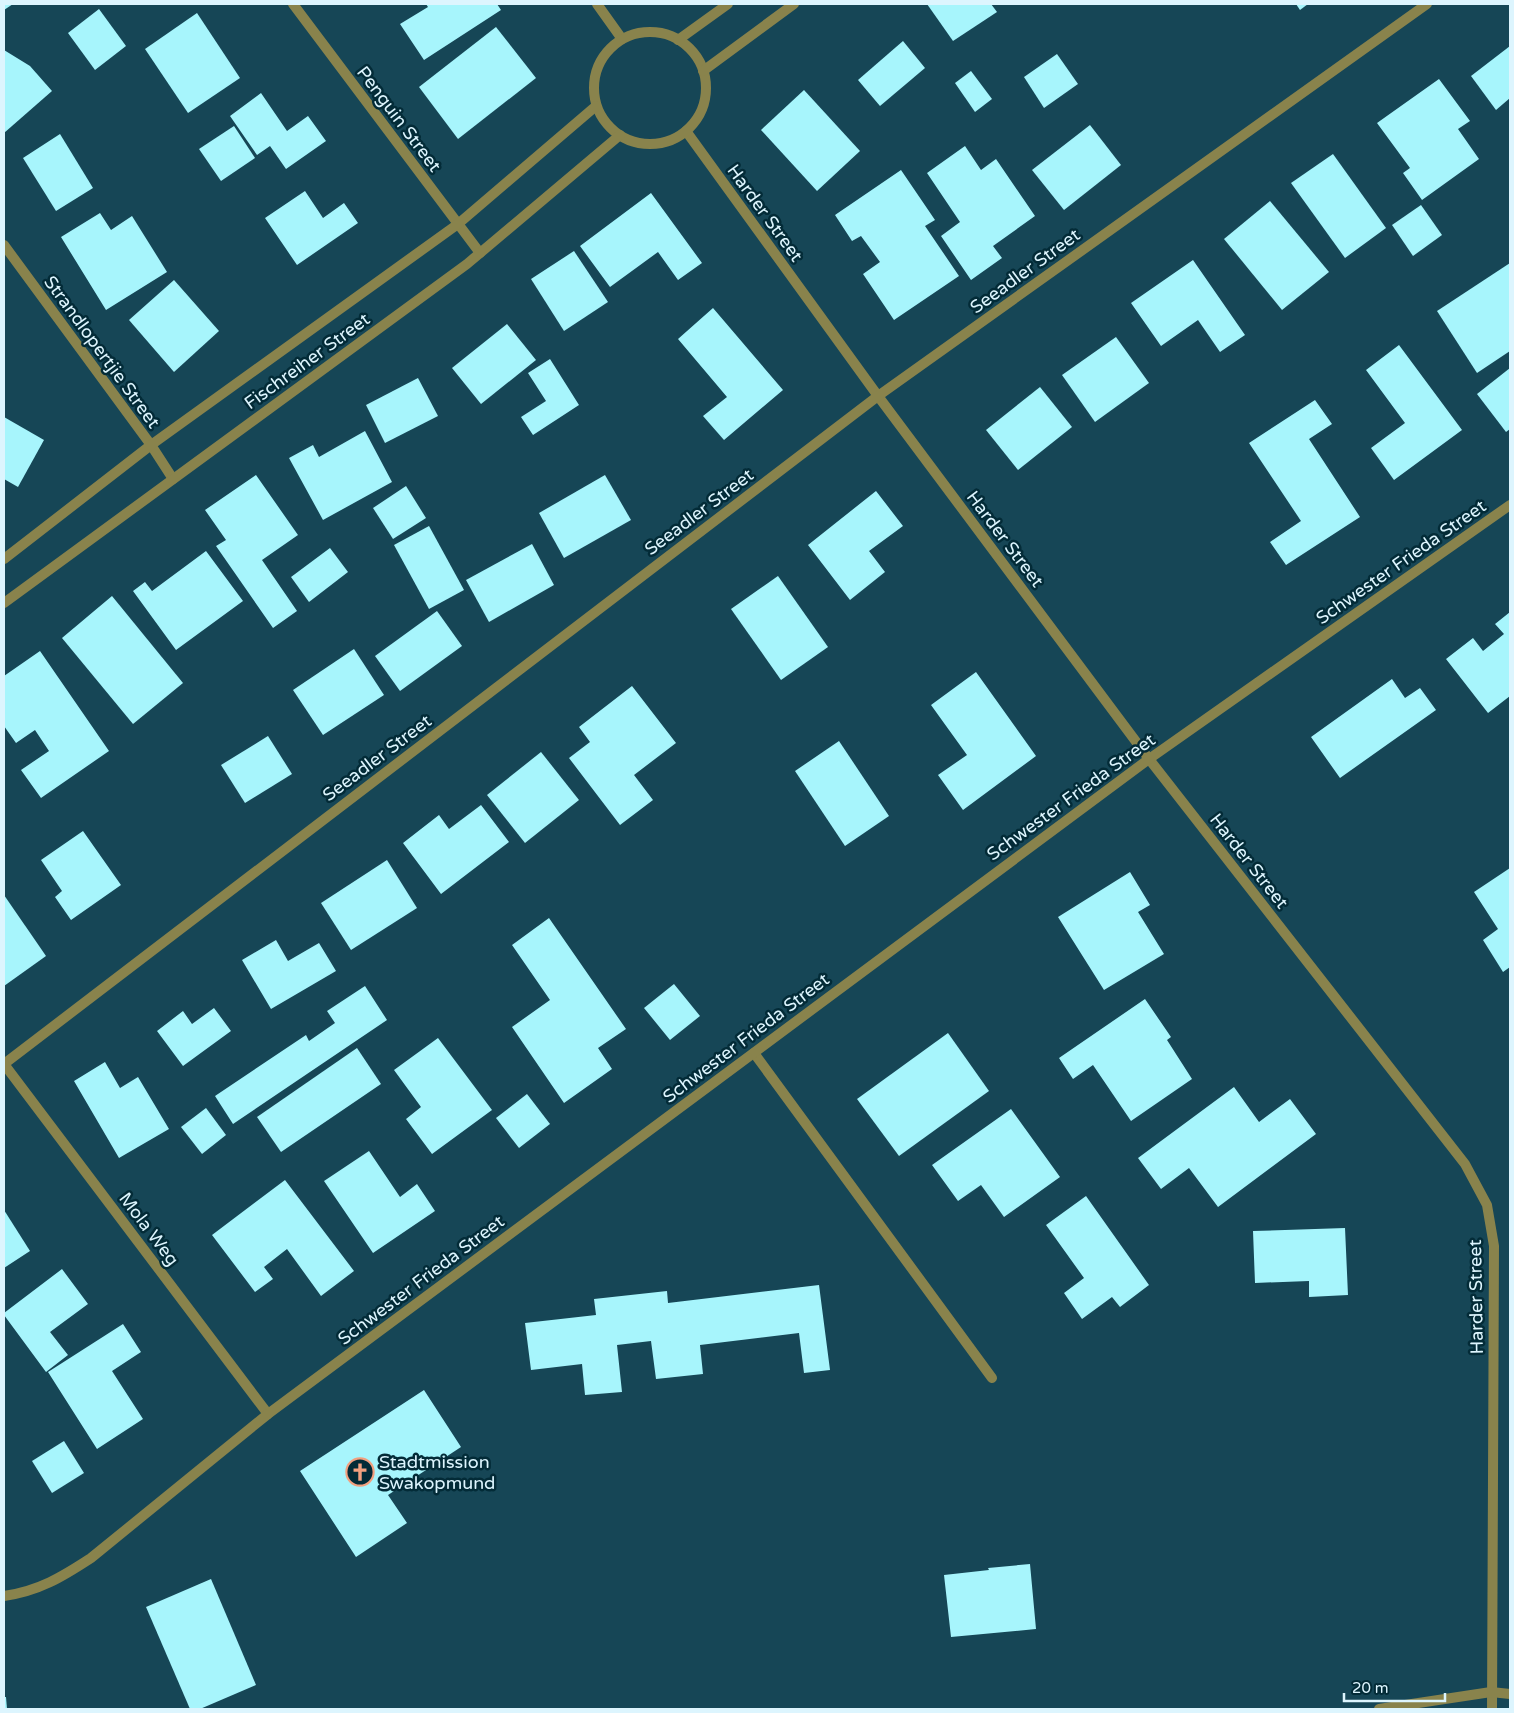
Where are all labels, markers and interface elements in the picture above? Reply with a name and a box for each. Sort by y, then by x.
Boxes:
street label: Penguin Street [352,62,446,176]
street label: Harder Street [722,160,808,266]
street label: Seeadler Street [966,224,1084,318]
street label: Strandlopertjie Street [39,272,165,433]
street label: Fischreiher Street [240,308,374,414]
street label: Seeadler Street [640,464,758,560]
street label: Harder Street [962,486,1048,592]
street label: Schwester Frieda Street [1312,495,1490,629]
street label: Seeadler Street [318,710,436,806]
street label: Schwester Frieda Street [983,729,1159,865]
street label: Harder Street [1205,809,1293,913]
street label: Schwester Frieda Street [659,968,834,1108]
street label: Mola Weg [114,1188,184,1270]
street label: Schwester Frieda Street [334,1210,509,1350]
street label: Harder Street [1464,1239,1488,1355]
place label: Stadtmission Swakopmund [379,1451,495,1494]
church icon: Stadtmission Swakopmund [345,1457,375,1487]
scale bar [1344,1670,1445,1702]
text: 20 m [1352,1679,1389,1697]

